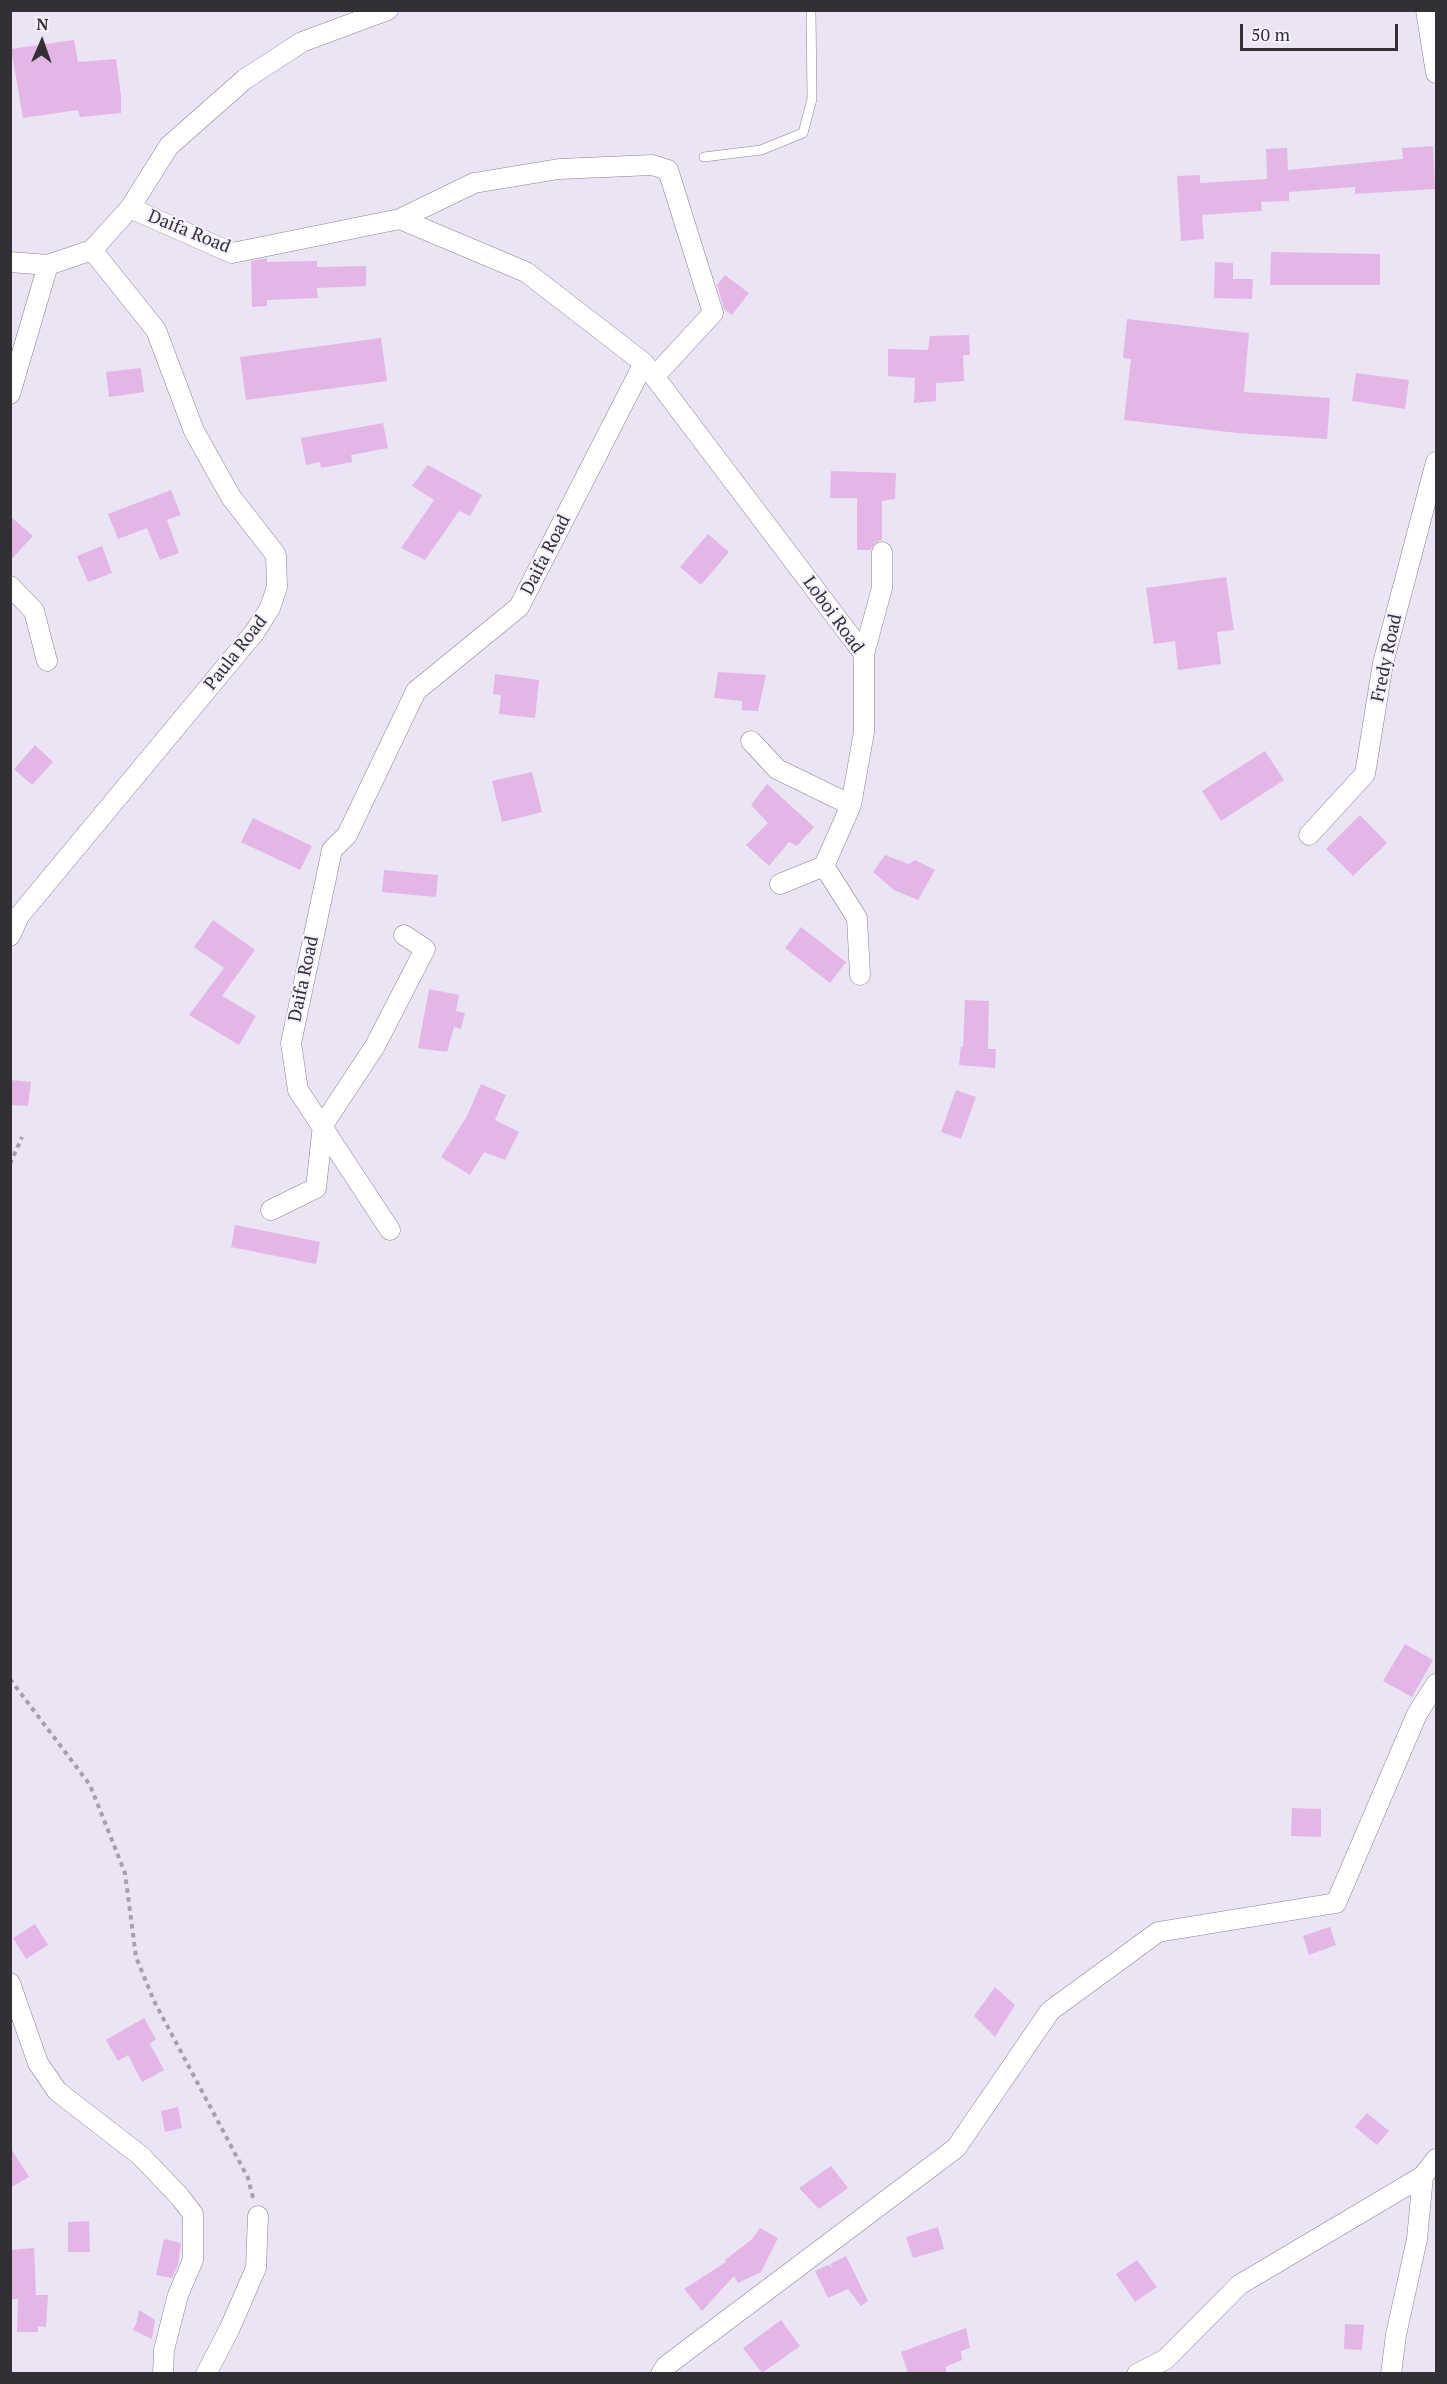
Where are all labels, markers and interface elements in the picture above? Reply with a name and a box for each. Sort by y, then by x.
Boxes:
north arrow [12,12,72,72]
scale bar [1243,12,1400,50]
text: N [36,13,49,35]
text: 50 m [1251,22,1290,46]
street label: Daifa Road [145,206,233,258]
street label: Daifa Road [517,511,575,599]
street label: Loboi Road [798,572,868,658]
street label: Paula Road [200,611,272,695]
street label: Fredy Road [1367,612,1407,704]
street label: Daifa Road [284,934,324,1024]

